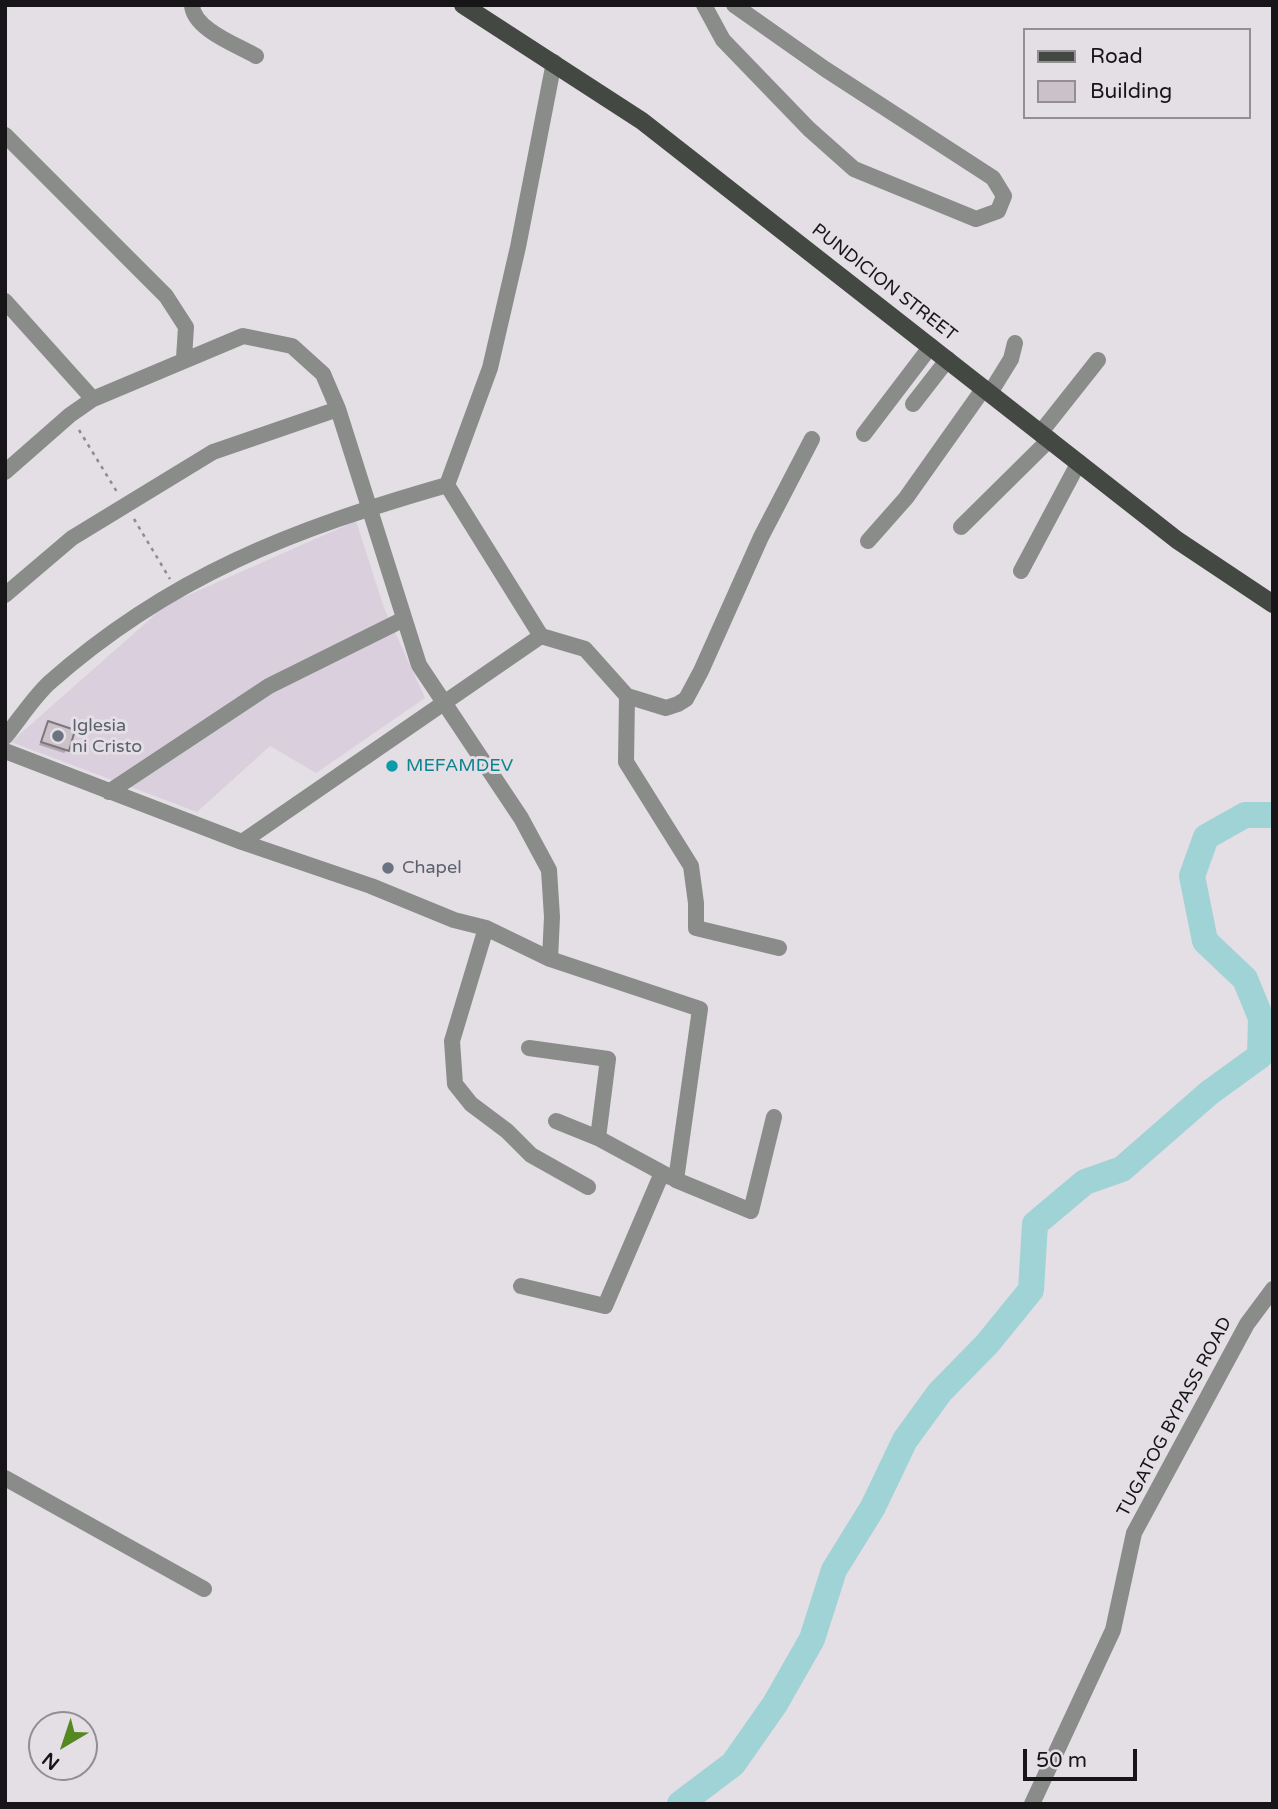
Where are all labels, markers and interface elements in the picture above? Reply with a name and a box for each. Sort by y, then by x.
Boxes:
legend [1023,28,1250,119]
text: Road [1090,44,1143,69]
text: Building [1090,79,1172,104]
street label: PUNDICION STREET [807,220,961,346]
place label: Iglesia ni Cristo [72,715,142,758]
marker: Iglesia ni Cristo [50,728,66,744]
place label: MEFAMDEV [406,755,513,777]
marker: MEFAMDEV [384,758,400,774]
place label: Chapel [402,857,462,879]
marker: Chapel [380,860,396,876]
street label: TUGATOG BYPASS ROAD [1113,1313,1237,1521]
north arrow [28,1711,98,1781]
scale bar [1026,1736,1140,1780]
text: N [38,1747,64,1774]
text: 50 m [1036,1748,1087,1773]

